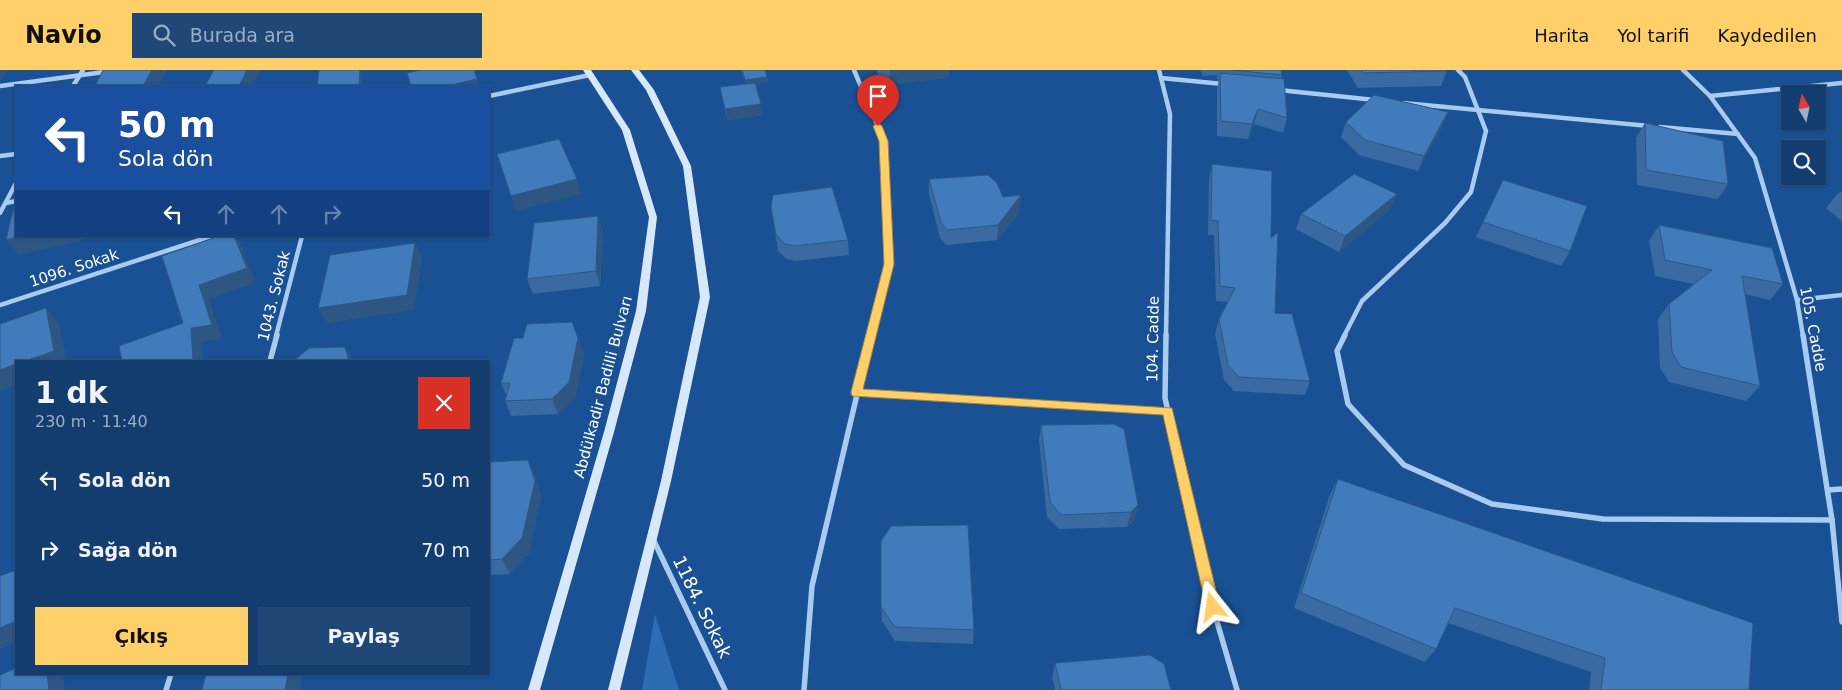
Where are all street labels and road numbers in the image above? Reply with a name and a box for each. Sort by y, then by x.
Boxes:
street label: 1096. Sokak [27,245,121,291]
street label: 1043. Sokak [254,249,294,343]
street label: 105. Cadde [1796,285,1830,373]
street label: Abdülkadir Badilli Bulvarı [570,294,636,480]
street label: 104. Cadde [1143,296,1163,382]
street label: 1184. Sokak [669,552,737,662]

